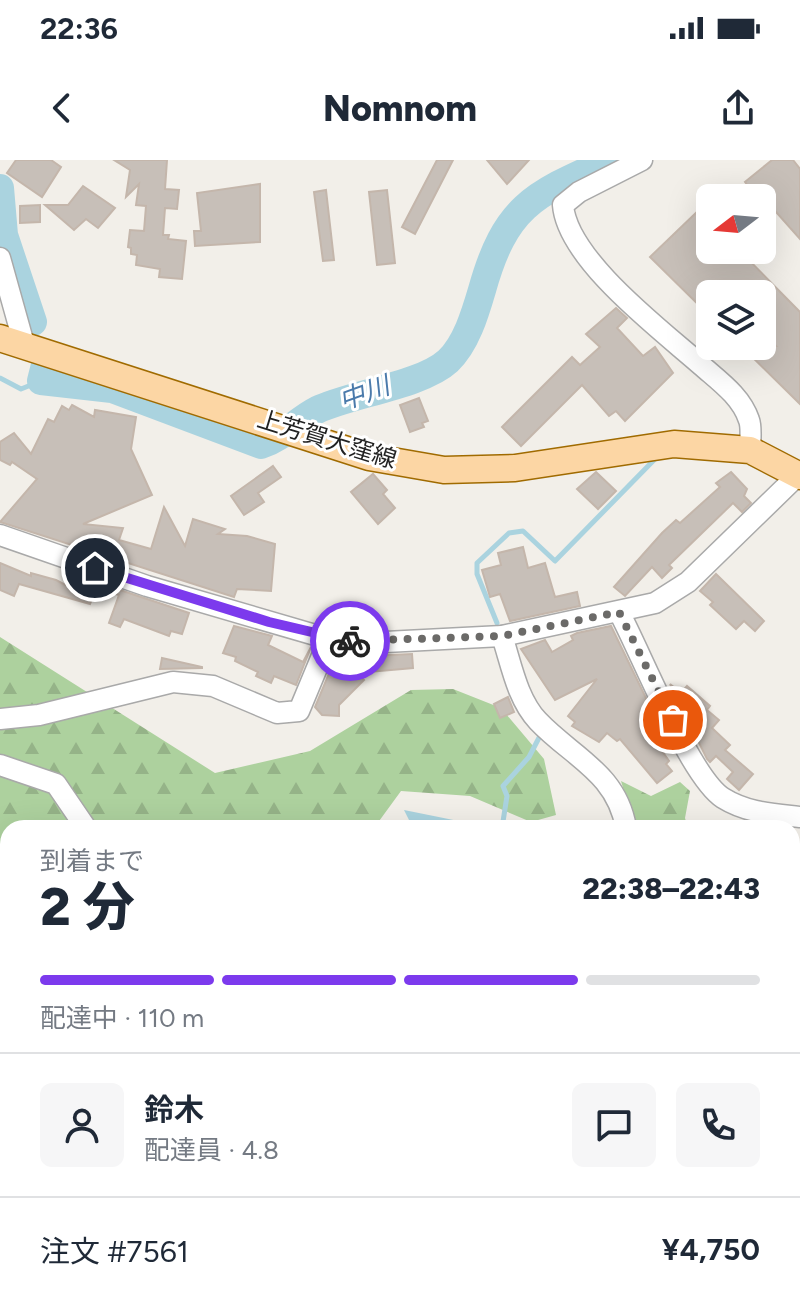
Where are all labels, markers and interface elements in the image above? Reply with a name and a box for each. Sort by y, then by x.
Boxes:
text: 22:36 [40,10,118,47]
icon: back [40,86,84,130]
icon: share [716,86,760,130]
text: Nomnom [323,87,477,130]
north arrow [696,184,776,264]
map controls [696,184,776,360]
button: layers [696,280,776,360]
water label: 中川 [334,368,397,417]
street label: 上芳賀大窪線 [254,404,400,474]
pin [61,534,129,602]
icon: home [73,546,117,590]
courier [310,601,390,681]
icon: bike [328,619,372,663]
pin [639,686,707,754]
icon: bag [651,698,695,742]
text: 到着まで [40,845,144,877]
text: 22:38–22:43 [582,870,760,907]
text: 2 分 [40,876,135,938]
text: 配達中 · 110 m [40,1002,204,1034]
button: person [40,1083,124,1167]
button: chat [572,1083,656,1167]
button: phone [676,1083,760,1167]
text: 鈴木 [144,1091,204,1128]
text: 配達員 · 4.8 [144,1134,279,1166]
text: ¥4,750 [662,1231,760,1268]
text: 注文 #7561 [40,1233,189,1270]

